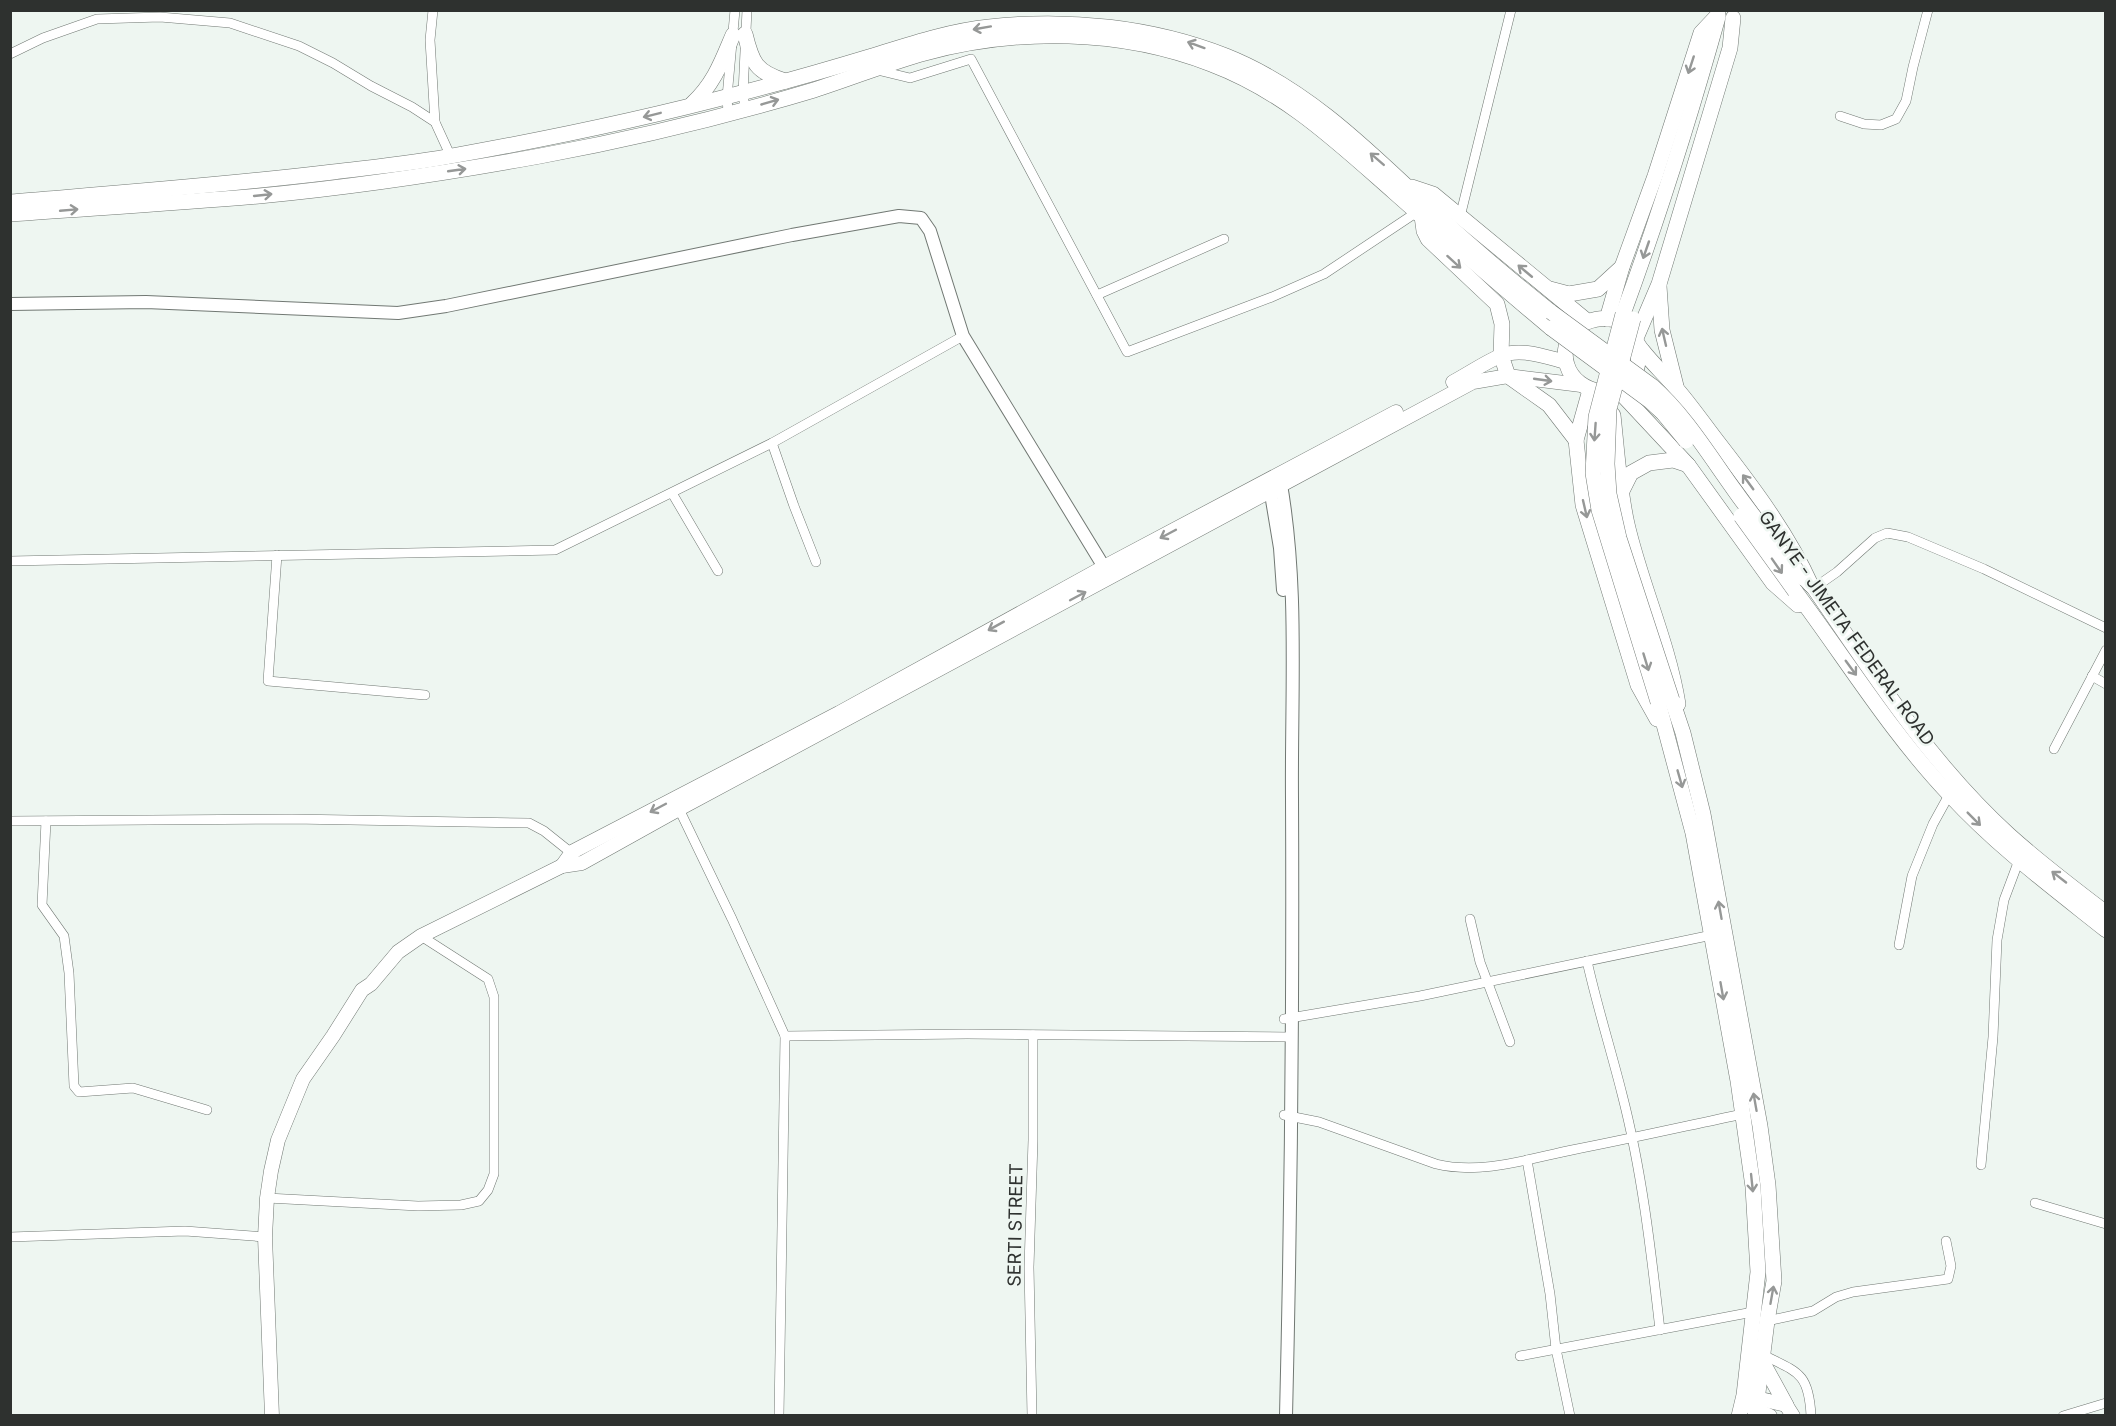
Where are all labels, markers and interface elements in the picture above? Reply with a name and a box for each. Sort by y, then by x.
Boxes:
one-way arrow [973,23,993,34]
one-way arrow [1187,39,1206,50]
one-way arrow [1685,55,1696,74]
one-way arrow [760,96,779,107]
one-way arrow [642,110,661,122]
one-way arrow [1369,152,1385,165]
one-way arrow [446,165,466,176]
one-way arrow [253,189,273,200]
one-way arrow [58,204,78,215]
one-way arrow [1640,241,1651,259]
one-way arrow [1446,255,1461,269]
one-way arrow [1517,265,1533,278]
one-way arrow [1658,328,1670,347]
one-way arrow [1533,375,1552,386]
one-way arrow [1589,422,1600,442]
one-way arrow [1742,474,1755,490]
one-way arrow [1579,499,1591,518]
street label: GANYE - JIMETA FEDERAL ROAD [1755,507,1939,749]
one-way arrow [1160,528,1177,540]
one-way arrow [1771,558,1783,574]
one-way arrow [1068,590,1086,601]
one-way arrow [988,620,1005,632]
one-way arrow [1641,652,1652,671]
one-way arrow [1845,659,1857,675]
one-way arrow [1675,769,1686,788]
one-way arrow [649,802,667,814]
one-way arrow [1966,812,1981,826]
one-way arrow [2051,870,2067,883]
one-way arrow [1714,900,1725,920]
one-way arrow [1716,980,1727,1000]
one-way arrow [1749,1092,1760,1112]
street label: SERTI STREET [1003,1163,1027,1287]
one-way arrow [1747,1173,1758,1193]
one-way arrow [1766,1286,1777,1305]

